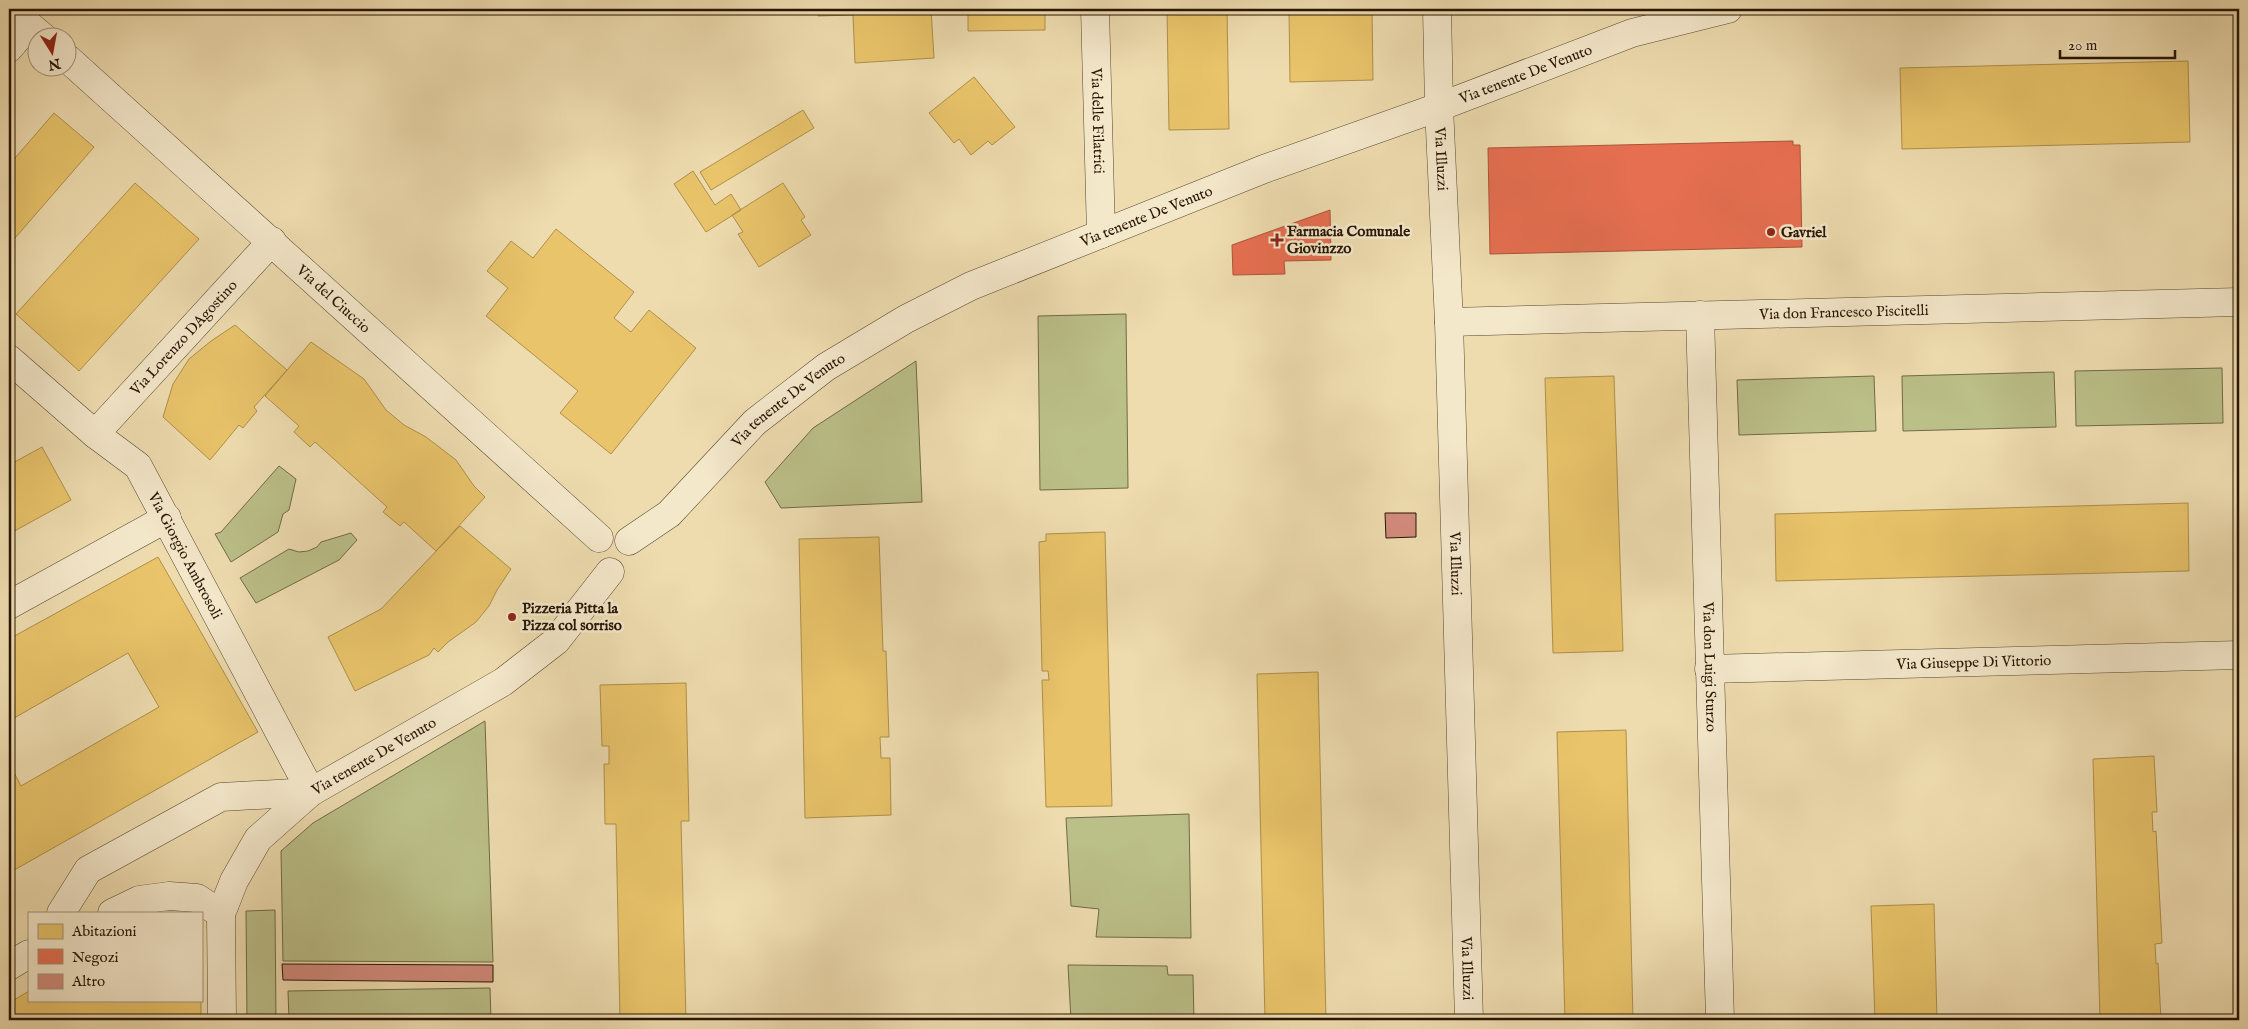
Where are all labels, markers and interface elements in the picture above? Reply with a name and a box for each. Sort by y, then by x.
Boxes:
north arrow [28,28,78,78]
scale bar [2060,28,2176,60]
text: 20 m [2068,36,2098,55]
street label: Via tenente De Venuto [1456,40,1595,109]
text: N [47,54,63,74]
street label: Via delle Filatrici [1087,67,1108,174]
street label: Via Illuzzi [1430,126,1452,191]
street label: Via tenente De Venuto [1077,182,1215,252]
place label: Farmacia Comunale Giovinzzo [1287,222,1410,258]
place label: Gavriel [1781,223,1827,242]
marker: Gavriel [1765,226,1777,238]
marker: Farmacia Comunale Giovinzzo [1271,234,1283,246]
street label: Via del Ciuccio [292,260,374,337]
street label: Via Lorenzo DAgostino [126,276,242,400]
street label: Via don Francesco Piscitelli [1758,301,1929,324]
street label: Via tenente De Venuto [727,349,849,452]
street label: Via Giorgio Ambrosoli [143,488,227,623]
street label: Via Illuzzi [1445,530,1466,596]
place label: Pizzeria Pitta la Pizza col sorriso [522,599,622,635]
street label: Via don Luigi Sturzo [1698,601,1721,732]
marker: Pizzeria Pitta la Pizza col sorriso [506,611,518,623]
street label: Via Giuseppe Di Vittorio [1895,651,2052,674]
street label: Via tenente De Venuto [307,713,440,800]
legend [28,912,202,1002]
text: Abitazioni [71,922,137,941]
street label: Via Illuzzi [1457,935,1477,1001]
text: Negozi [72,948,119,967]
text: Altro [71,972,105,991]

